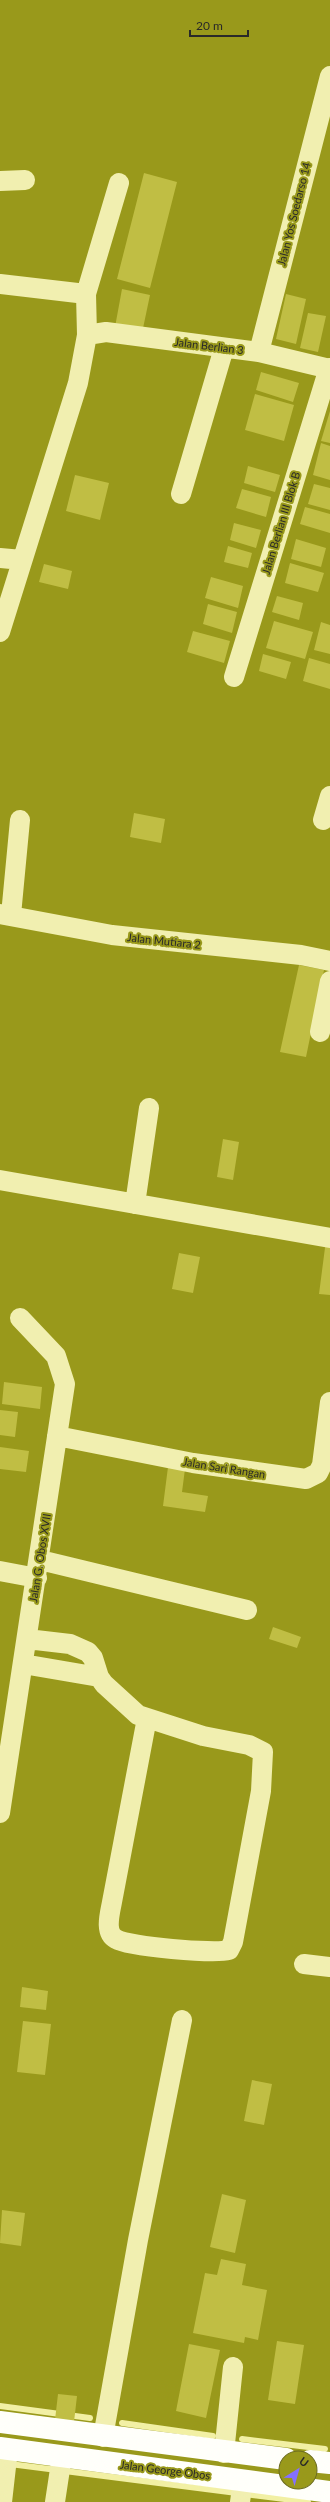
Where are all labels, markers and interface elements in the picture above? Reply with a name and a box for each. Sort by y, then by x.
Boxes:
scale bar [190,12,248,38]
text: 20 m [196,18,223,33]
street label: Jalan Yos Soedarso 14 [274,160,313,267]
street label: Jalan Berlian 3 [174,335,244,356]
street label: Jalan Berlian III Blok B [259,470,302,576]
street label: Jalan Mutiara 2 [127,930,202,951]
street label: Jalan Sari Rangan [182,1455,266,1480]
street label: Jalan G. Obos XVII [26,1513,53,1603]
north arrow [278,2450,318,2490]
text: U [297,2454,311,2469]
street label: Jalan George Obos [119,2458,211,2482]

